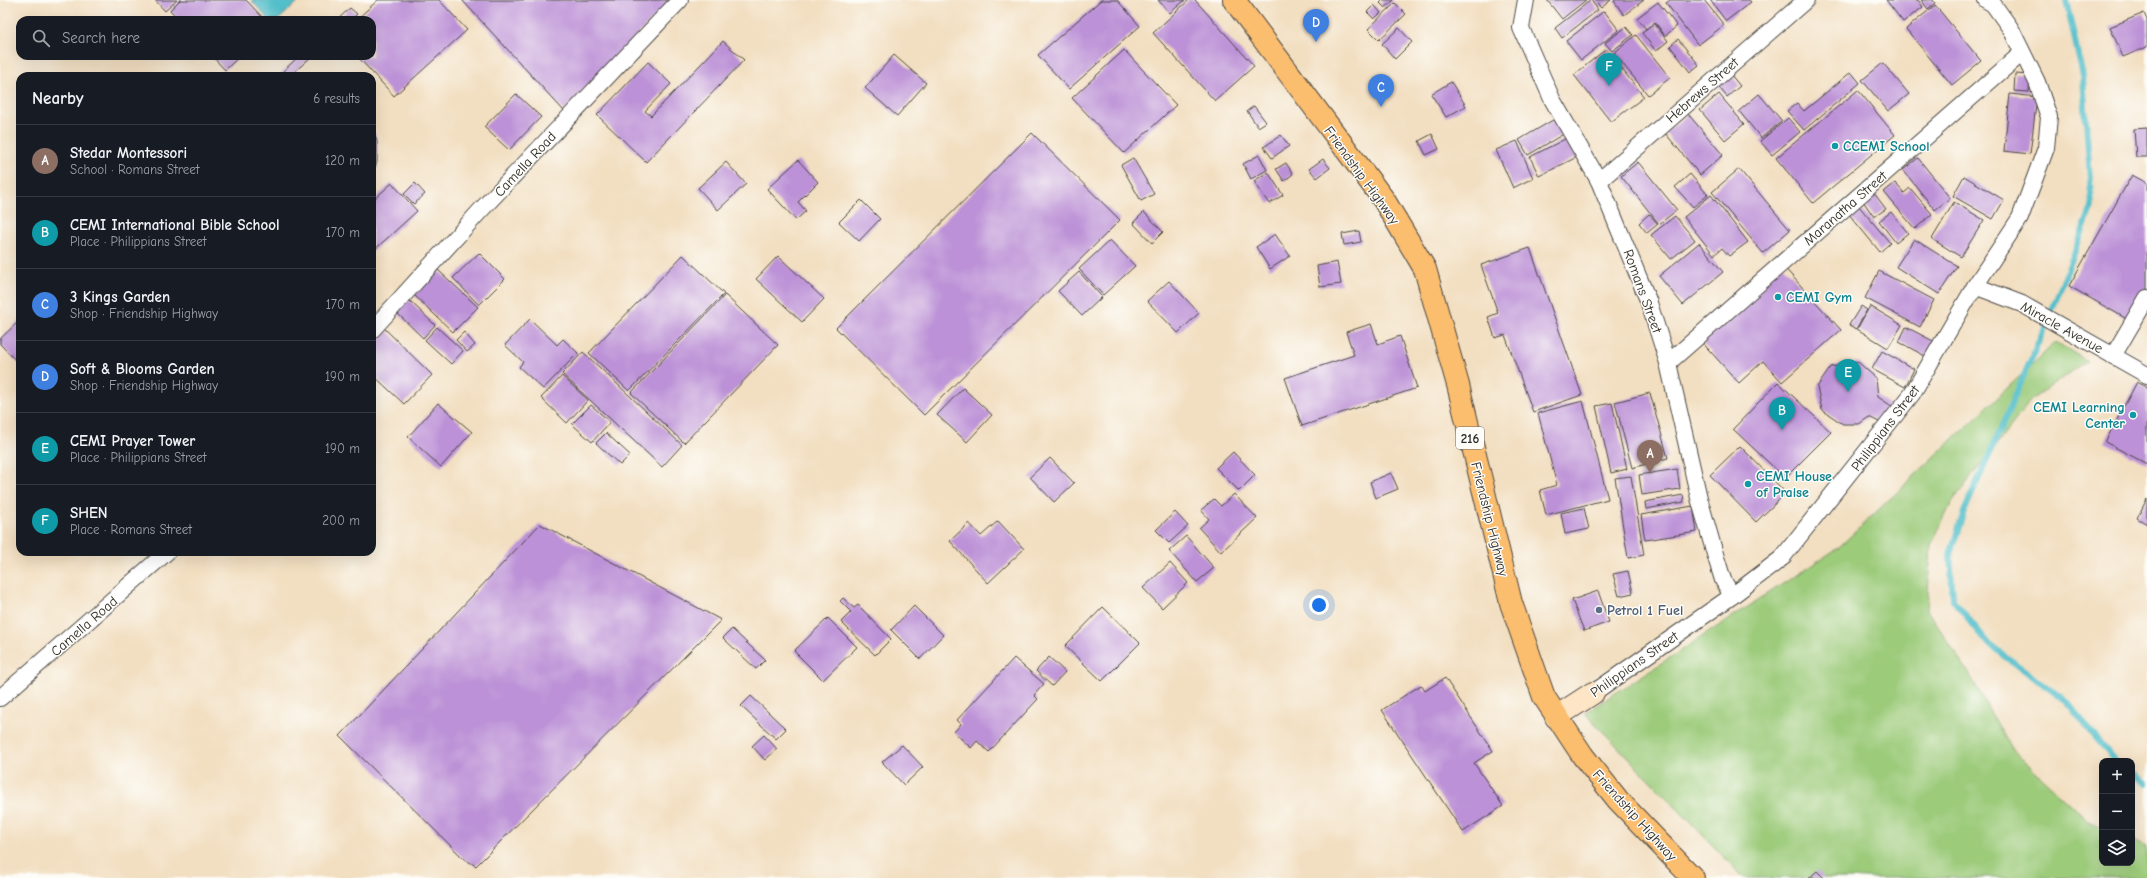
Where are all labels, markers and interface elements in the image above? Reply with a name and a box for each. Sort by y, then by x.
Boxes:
pin: D [1303,9,1329,42]
search box [16,16,376,60]
icon: search [30,27,52,49]
text: Search here [62,29,140,47]
pin: F [1596,53,1622,86]
street label: Hebrews Street [1662,54,1743,127]
pin: C [1368,74,1394,107]
text: Nearby [32,89,83,108]
text: 6 results [313,91,360,106]
street label: Friendship Highway [1320,123,1403,228]
street label: Camella Road [491,128,560,200]
place label: CCEMI School [1843,138,1929,155]
marker: CCEMI School [1830,141,1840,151]
text: Stedar Montessori [70,144,187,162]
text: A [41,153,49,168]
text: 120 m [325,153,360,168]
text: School · Romans Street [70,162,199,177]
street label: Maranatha Street [1800,167,1891,249]
text: CEMI International Bible School [70,216,279,234]
text: B [41,225,49,240]
text: 170 m [326,225,360,240]
text: Place · Philippians Street [70,234,207,249]
street label: Romans Street [1620,247,1666,336]
text: 3 Kings Garden [70,288,170,306]
place label: CEMI Gym [1786,289,1852,306]
marker: CEMI Gym [1773,292,1783,302]
text: C [41,297,49,312]
text: 170 m [326,297,360,312]
street label: Miracle Avenue [2018,298,2106,357]
text: Shop · Friendship Highway [70,306,218,321]
pin: E [1835,359,1861,392]
text: Soft & Blooms Garden [70,360,215,378]
text: D [41,369,49,384]
text: 190 m [325,369,360,384]
text: Shop · Friendship Highway [70,378,218,393]
street label: Philippians Street [1848,381,1924,475]
pin: B [1769,397,1795,430]
place label: CEMI Learning Center [2033,399,2125,432]
marker: CEMI Learning Center [2128,410,2138,420]
road number: 216 [1456,427,1484,449]
text: CEMI Prayer Tower [70,432,195,450]
pin: A [1637,440,1663,473]
text: E [41,441,49,456]
text: 190 m [325,441,360,456]
text: Place · Philippians Street [70,450,207,465]
street label: Friendship Highway [1467,460,1512,579]
place label: CEMI House of Praise [1756,468,1832,501]
marker: CEMI House of Praise [1743,479,1753,489]
text: SHEN [70,504,108,522]
text: F [41,513,49,528]
text: 200 m [322,513,360,528]
text: Place · Romans Street [70,522,192,537]
street label: Camella Road [48,593,121,660]
your location [1309,595,1329,615]
place label: Petrol 1 Fuel [1607,602,1683,619]
marker: Petrol 1 Fuel [1594,605,1604,615]
street label: Philippians Street [1587,627,1682,701]
map controls [2099,758,2135,866]
button: + [2099,758,2135,794]
street label: Friendship Highway [1589,766,1681,865]
button: − [2099,794,2135,830]
button: layers [2099,830,2135,866]

